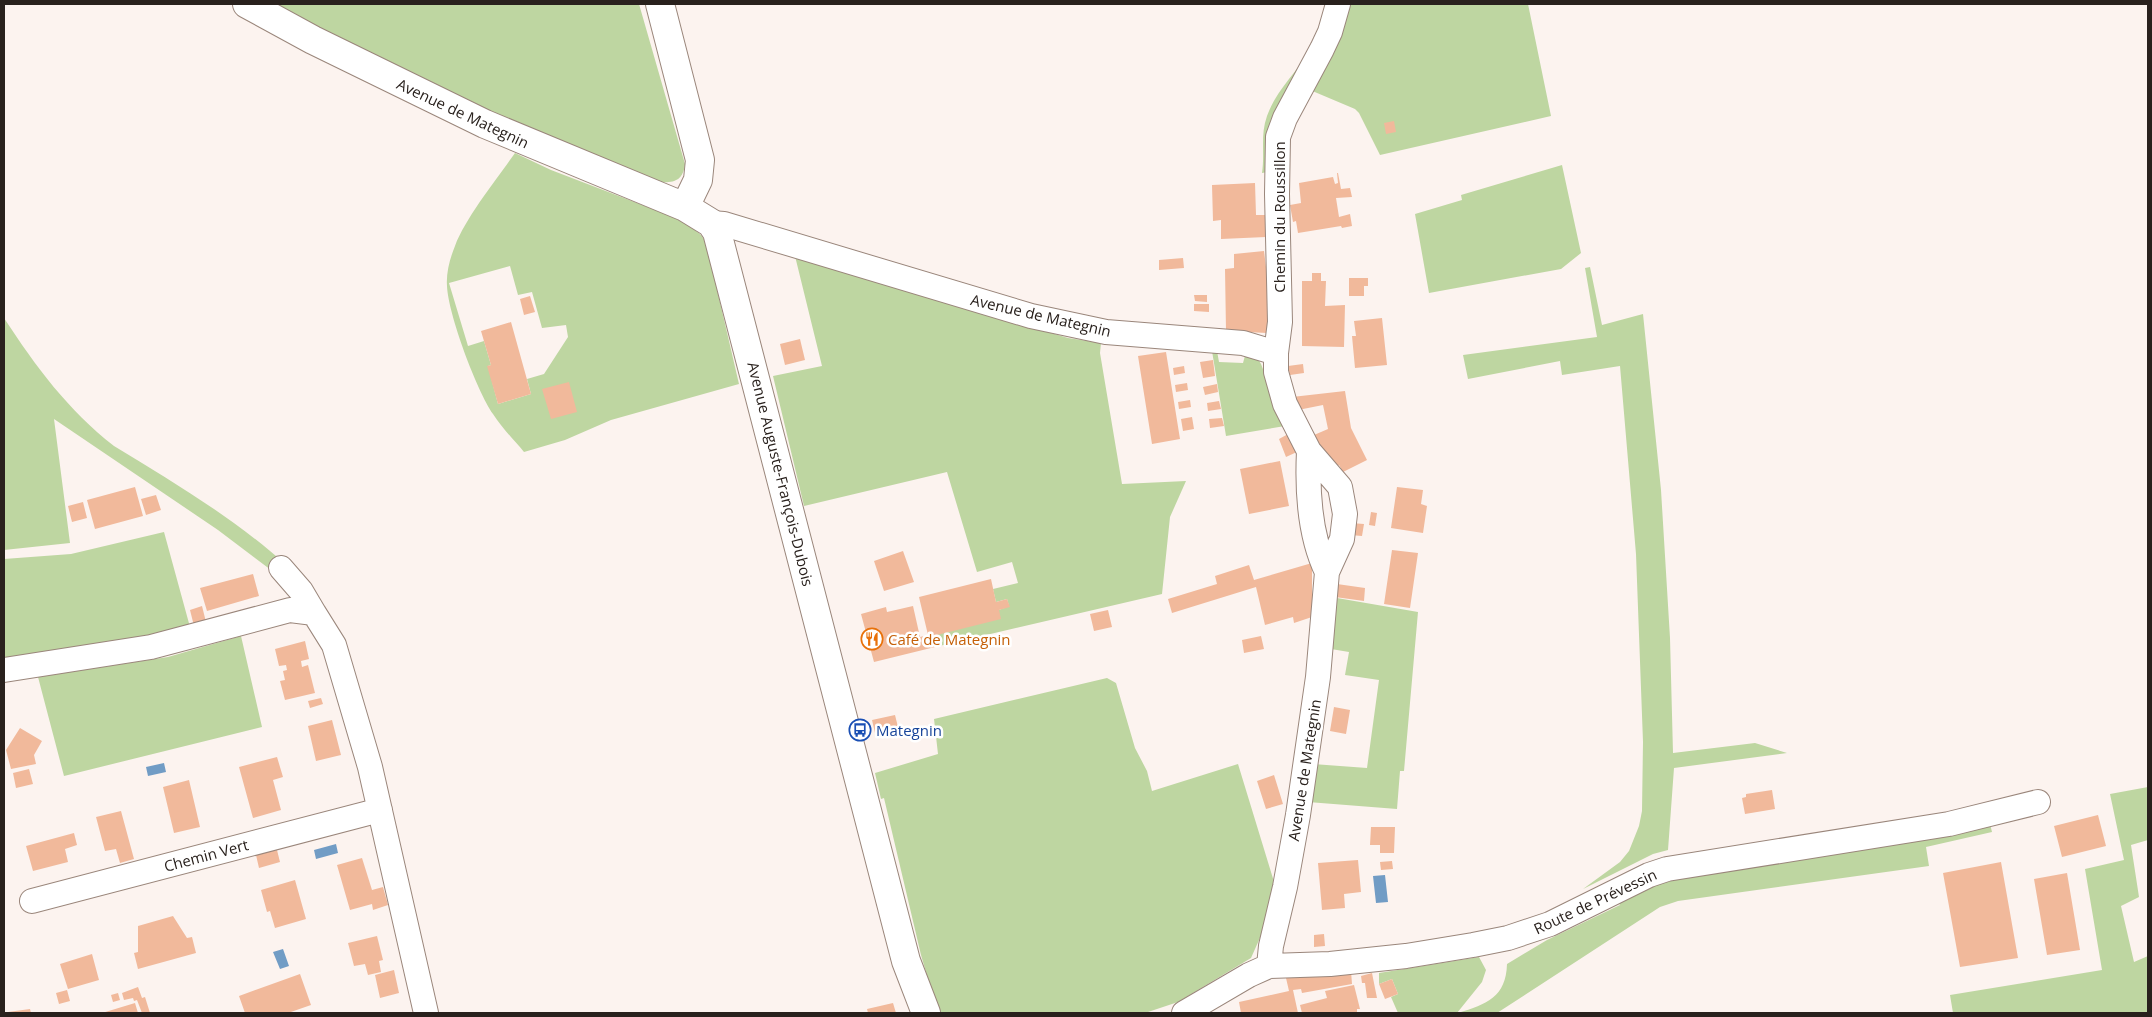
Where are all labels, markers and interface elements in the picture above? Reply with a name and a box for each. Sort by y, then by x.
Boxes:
street label: Avenue de Mategnin [394,74,532,152]
street label: Chemin du Roussillon [1269,141,1289,293]
street label: Avenue de Mategnin [969,289,1113,341]
street label: Avenue Auguste-François-Dubois [743,360,819,588]
restaurant icon: Café de Mategnin [860,627,884,651]
place label: Café de Mategnin [888,629,1011,649]
street label: Avenue de Mategnin [1283,698,1325,842]
bus stop icon: Mategnin [848,718,872,742]
place label: Mategnin [876,720,942,740]
street label: Chemin Vert [162,834,250,876]
street label: Route de Prévessin [1530,864,1660,938]

